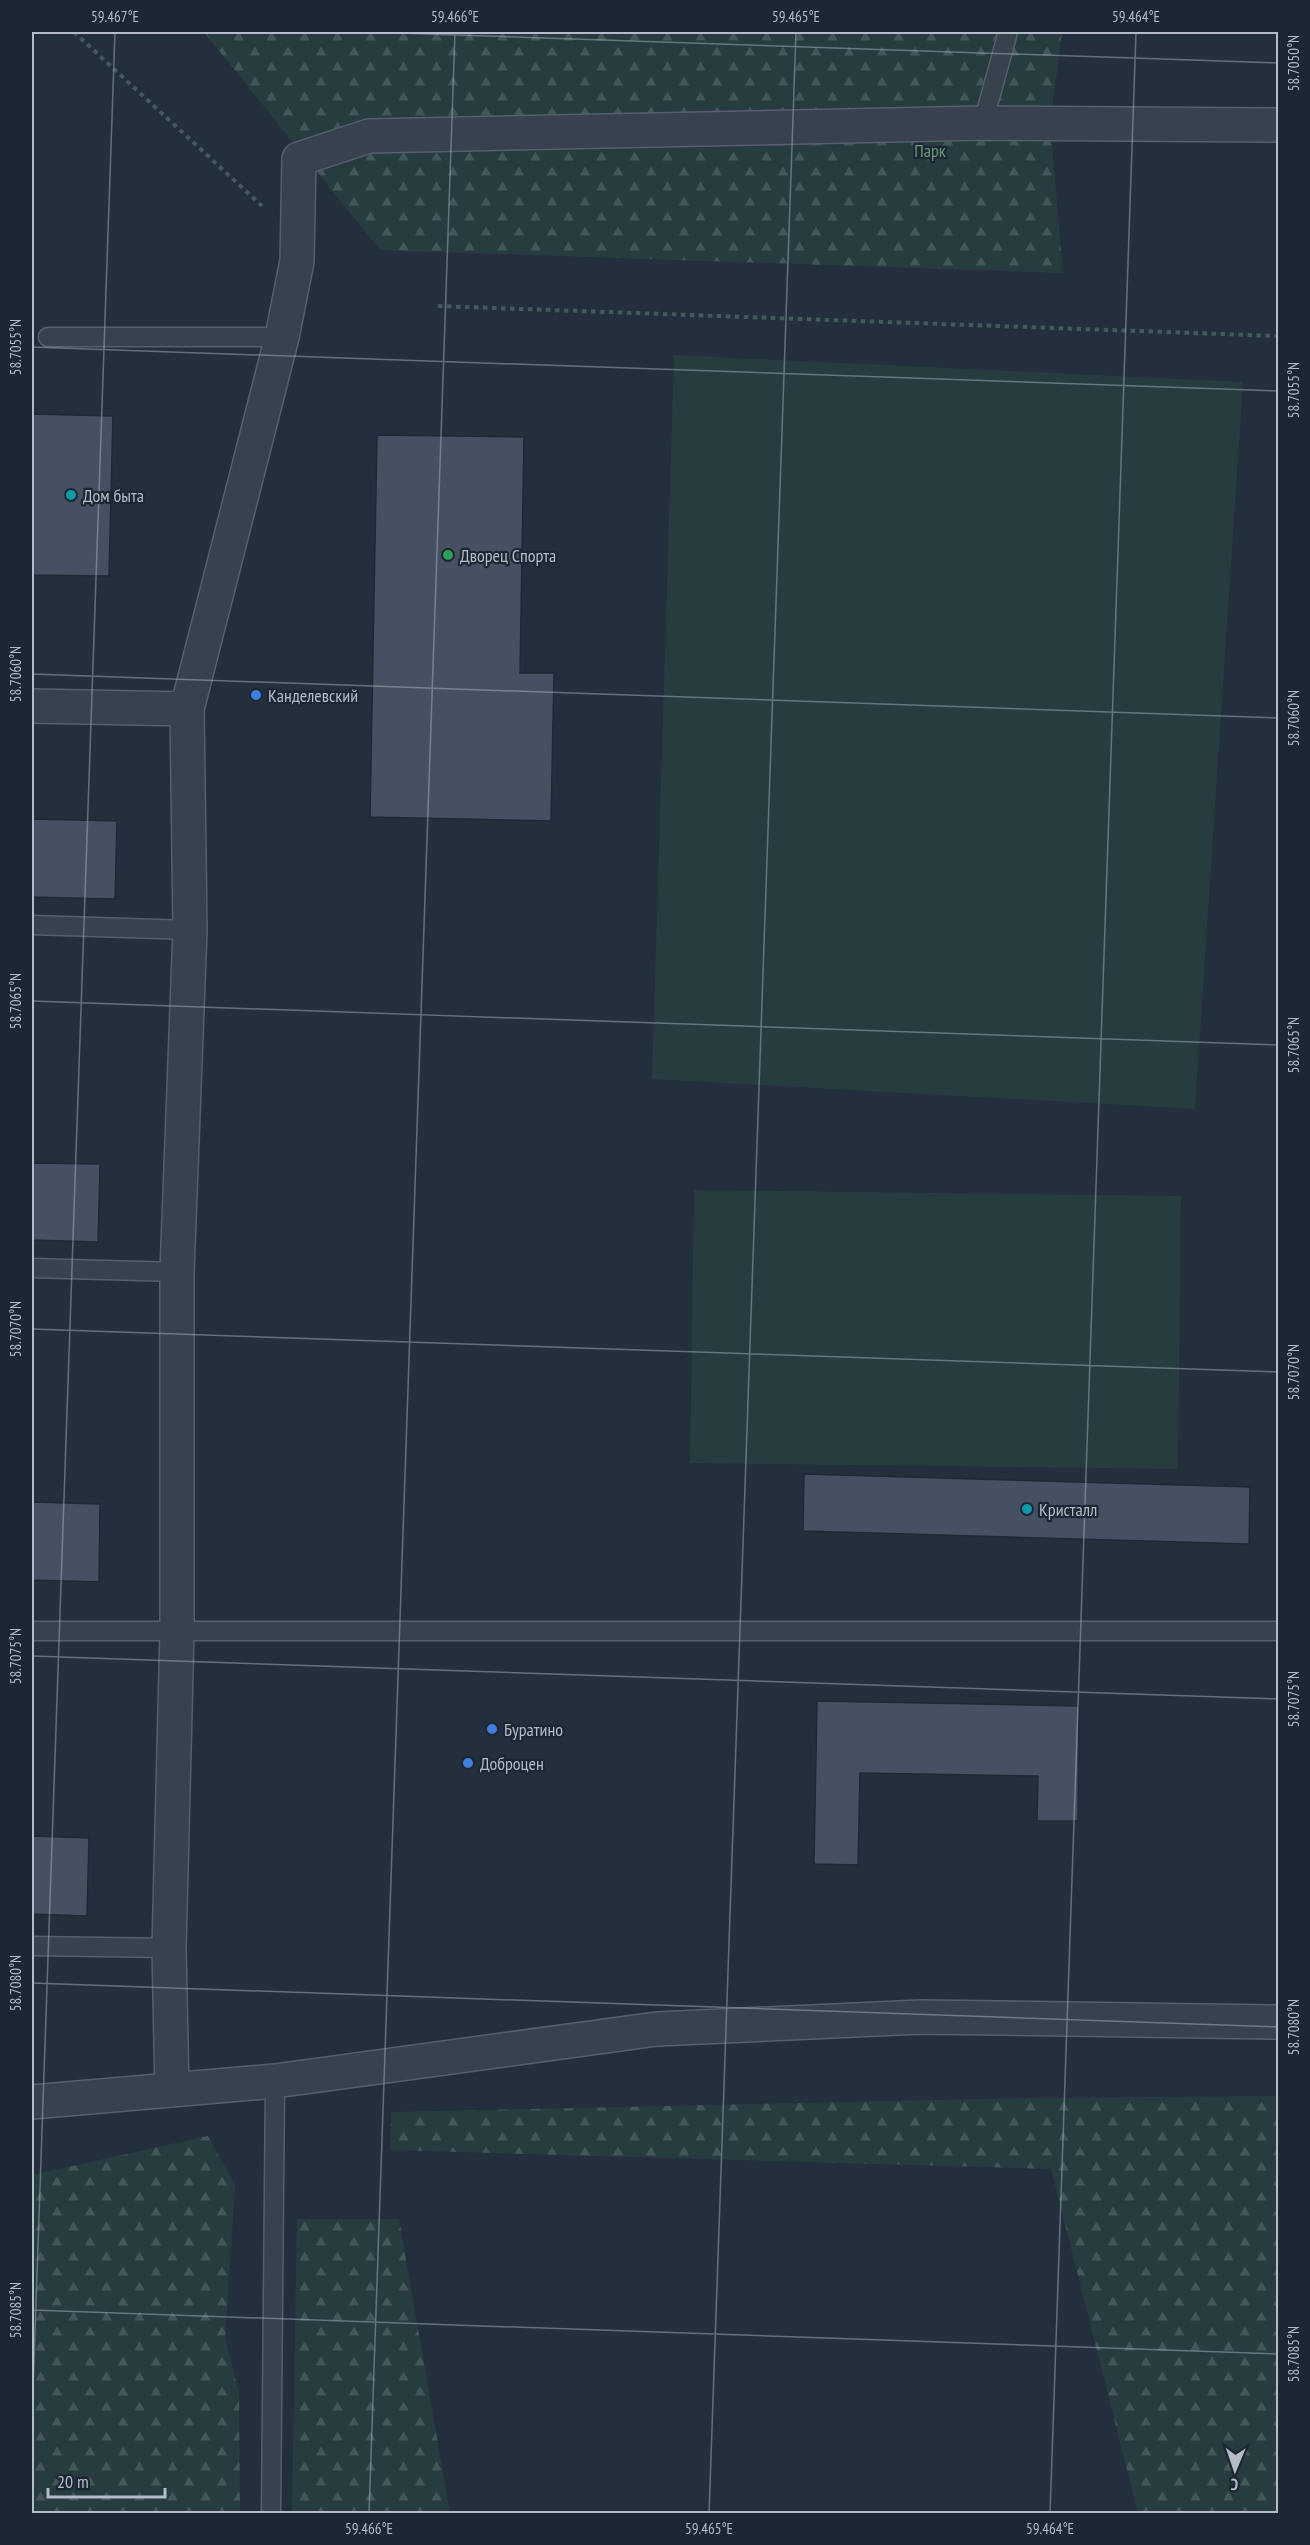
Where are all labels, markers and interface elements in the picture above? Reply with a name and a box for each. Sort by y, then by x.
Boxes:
text: 59.467°E [91,7,139,26]
text: 59.466°E [431,7,479,26]
text: 59.465°E [772,7,820,26]
text: 59.464°E [1112,7,1160,26]
text: 58.7050°N [1284,35,1303,91]
park label: Парк [914,139,946,162]
text: 58.7055°N [6,319,25,375]
text: 58.7055°N [1284,362,1303,418]
place label: Дом быта [83,484,144,507]
marker: Дом быта [64,488,78,502]
place label: Дворец Спорта [460,544,556,567]
marker: Дворец Спорта [441,548,455,562]
text: 58.7060°N [6,646,25,702]
place label: Канделевский [268,684,358,707]
marker: Канделевский [249,688,263,702]
text: 58.7060°N [1284,690,1303,746]
text: 58.7065°N [6,973,25,1029]
text: 58.7065°N [1284,1017,1303,1073]
text: 58.7070°N [6,1301,25,1357]
text: 58.7070°N [1284,1344,1303,1400]
place label: Кристалл [1039,1498,1097,1521]
marker: Кристалл [1020,1502,1034,1516]
text: 58.7075°N [6,1628,25,1684]
text: 58.7075°N [1284,1671,1303,1727]
place label: Буратино [504,1718,563,1741]
marker: Буратино [485,1722,499,1736]
place label: Доброцен [480,1752,544,1775]
marker: Доброцен [461,1756,475,1770]
text: 58.7080°N [6,1955,25,2011]
text: 58.7080°N [1284,1999,1303,2055]
text: 58.7085°N [6,2282,25,2338]
text: 58.7085°N [1284,2326,1303,2382]
north arrow [1205,2440,1265,2500]
scale bar [48,2461,165,2499]
text: 20 m [57,2470,89,2493]
text: С [1230,2475,1238,2495]
text: 59.466°E [345,2519,393,2538]
text: 59.465°E [685,2519,733,2538]
text: 59.464°E [1026,2519,1074,2538]

